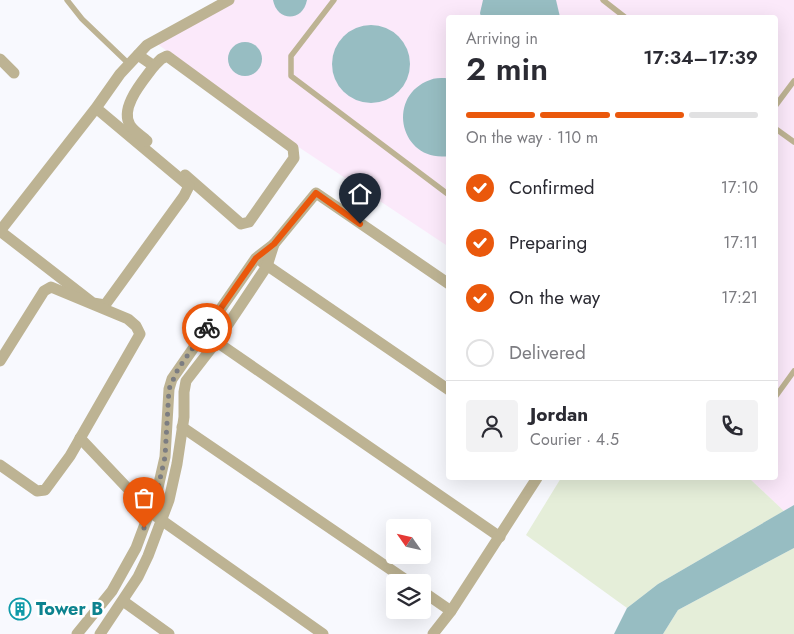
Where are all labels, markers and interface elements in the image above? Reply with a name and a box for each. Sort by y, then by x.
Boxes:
text: Arriving in [466,27,538,50]
text: 17:34–17:39 [643,44,758,71]
text: 2 min [466,46,548,92]
text: On the way · 110 m [466,126,598,149]
pin [339,173,381,224]
icon: check [466,174,494,202]
text: Confirmed [509,174,595,201]
text: 17:10 [721,176,758,199]
icon: home [346,180,374,208]
icon: check [466,229,494,257]
text: Preparing [509,229,587,256]
text: 17:11 [723,231,758,254]
icon: check [466,284,494,312]
text: On the way [509,284,600,311]
text: 17:21 [721,286,758,309]
courier [182,303,232,353]
icon: bike [193,314,221,342]
text: Delivered [509,339,586,366]
button: person [466,400,518,452]
button: phone [706,400,758,452]
text: Jordan [530,401,588,428]
text: Courier · 4.5 [530,428,619,451]
pin [123,477,165,528]
icon: bag [130,484,158,512]
north arrow [386,519,431,564]
map controls [386,519,431,619]
button: layers [386,574,431,619]
place label: Tower B [36,596,103,622]
building icon: Tower B [8,597,32,621]

